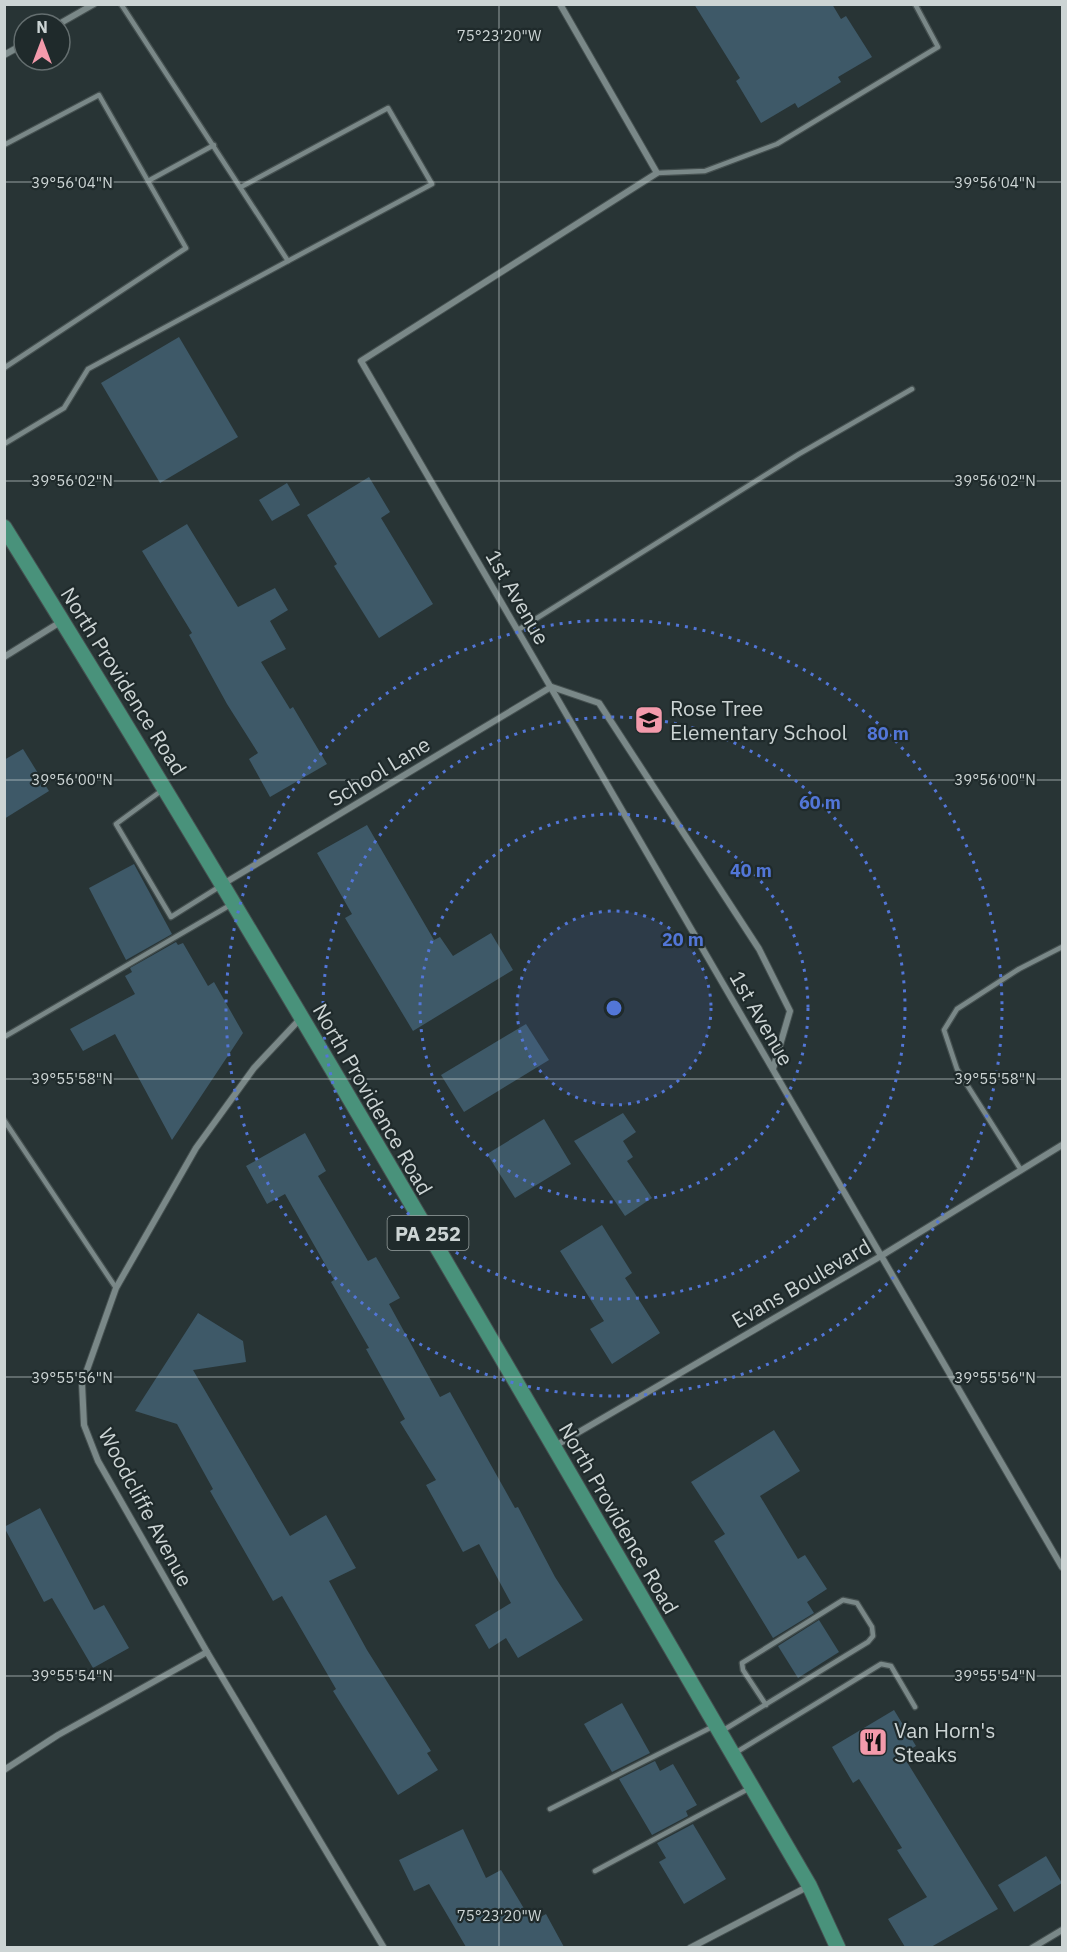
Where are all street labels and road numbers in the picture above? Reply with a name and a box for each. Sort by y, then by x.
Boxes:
street label: 1st Avenue [480,544,556,650]
street label: North Providence Road [55,582,193,780]
street label: School Lane [323,730,435,812]
street label: 1st Avenue [724,965,800,1071]
street label: North Providence Road [307,998,439,1200]
road number: PA 252 [388,1216,468,1250]
street label: Evans Boulevard [726,1232,876,1334]
street label: North Providence Road [553,1417,685,1619]
street label: Woodcliffe Avenue [92,1423,200,1591]

